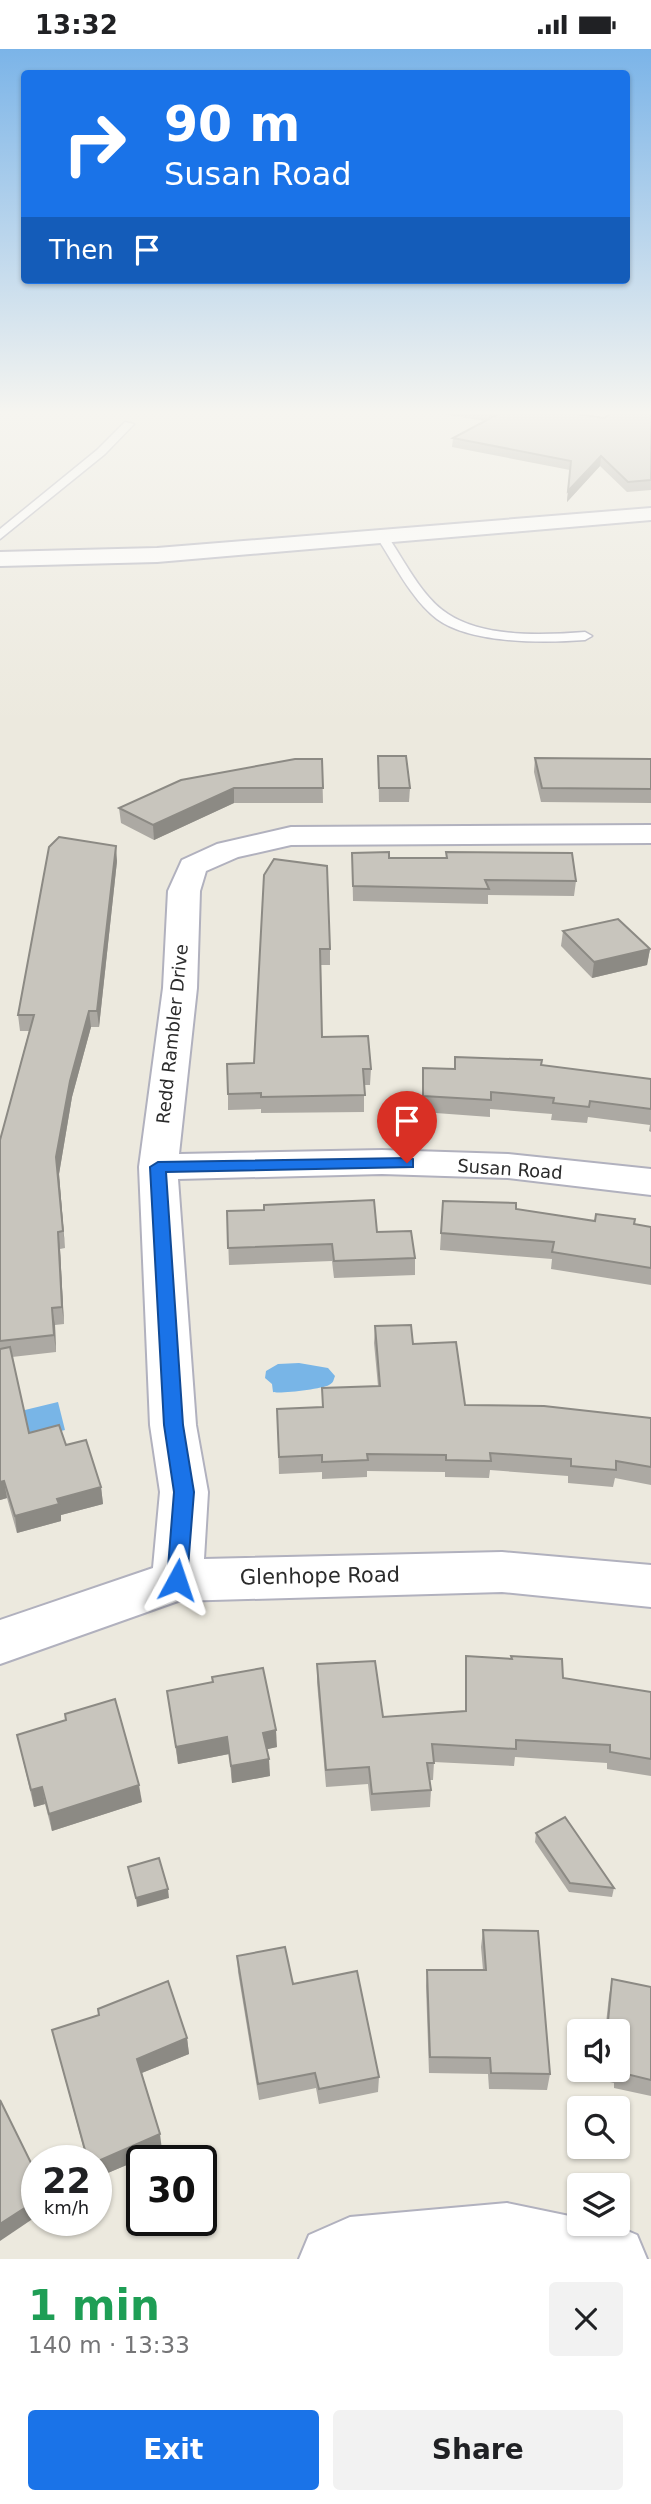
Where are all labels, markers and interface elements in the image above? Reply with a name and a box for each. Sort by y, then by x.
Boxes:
text: 13:32 [35,10,118,40]
text: 90 m [164,96,300,153]
icon: right [49,98,140,189]
text: Susan Road [164,155,352,193]
icon: arrive [128,231,166,269]
text: Then [49,235,114,265]
street label: Redd Rambler Drive [152,943,192,1125]
pin [377,1091,437,1163]
icon: arrive [388,1102,426,1140]
street label: Susan Road [457,1155,563,1183]
position arrow [140,1543,214,1617]
street label: Glenhope Road [240,1563,400,1589]
map controls [567,2019,630,2236]
button: sound [567,2019,630,2082]
button: search [567,2096,630,2159]
speed limit sign: 30 [126,2145,217,2236]
text: 22 [42,2161,91,2201]
button: layers [567,2173,630,2236]
text: km/h [44,2197,89,2218]
text: 1 min [28,2281,160,2330]
button: close [549,2282,623,2356]
text: 140 m · 13:33 [28,2332,190,2358]
button: Exit [28,2410,319,2490]
button: Share [333,2410,623,2490]

